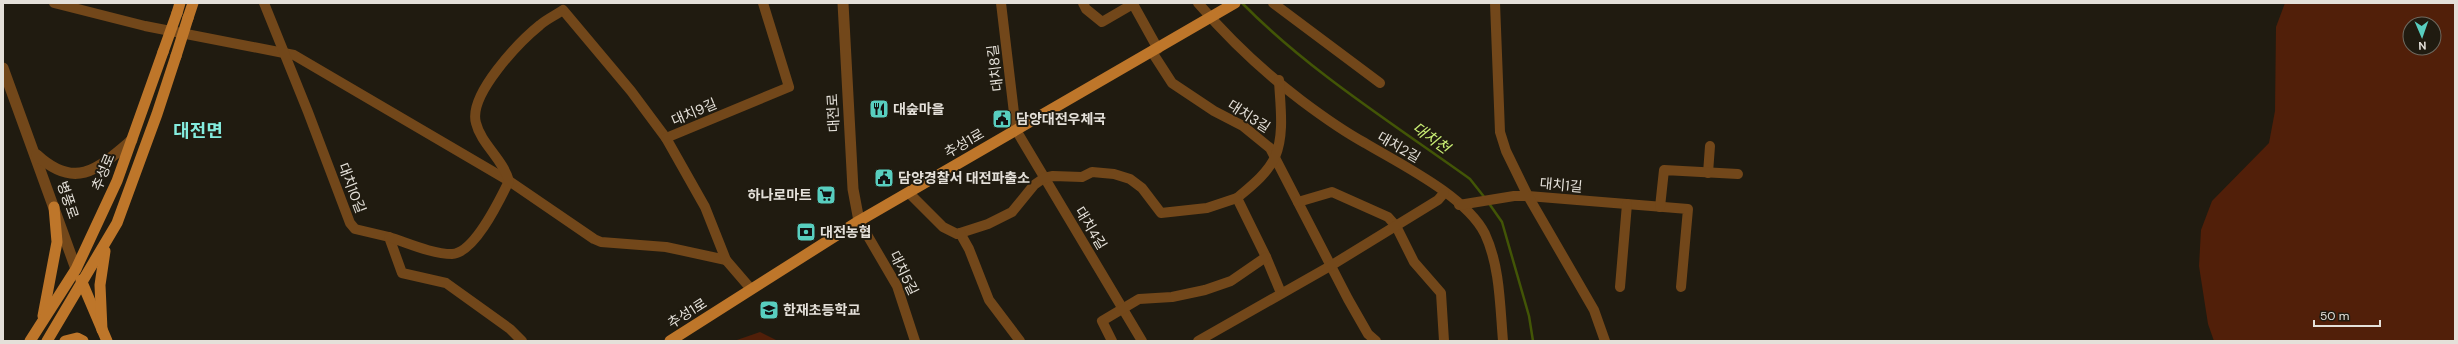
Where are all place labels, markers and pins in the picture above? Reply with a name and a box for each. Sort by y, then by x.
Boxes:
restaurant icon: 대숲마을 [868,98,890,120]
place label: 대숲마을 [893,100,945,118]
public building icon: 담양대전우체국 [991,108,1013,130]
place label: 담양대전우체국 [1016,110,1106,128]
public building icon: 담양경찰서 대전파출소 [873,167,895,189]
place label: 담양경찰서 대전파출소 [898,169,1030,187]
supermarket icon: 하나로마트 [815,184,837,206]
place label: 하나로마트 [748,186,812,204]
bank icon: 대전농협 [795,221,817,243]
place label: 대전농협 [820,223,872,241]
school or university icon: 한재초등학교 [758,299,780,321]
place label: 한재초등학교 [783,301,860,319]

